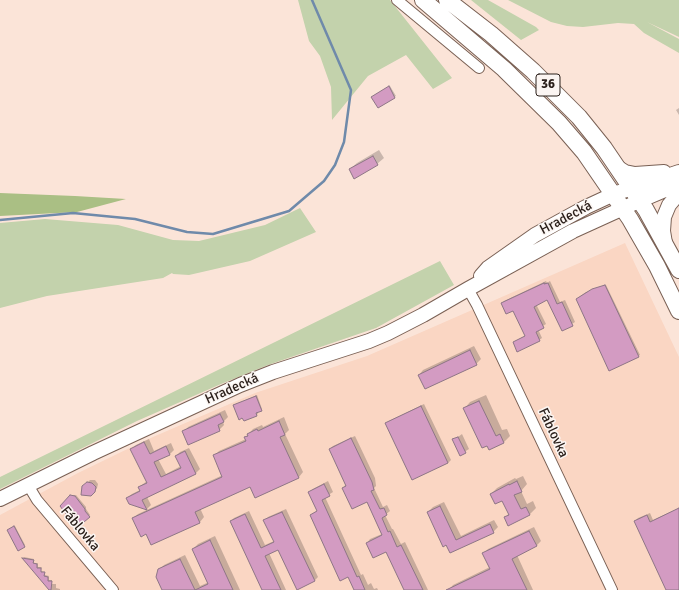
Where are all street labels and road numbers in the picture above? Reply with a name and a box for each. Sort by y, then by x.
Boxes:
road number: 36 [536,74,560,96]
street label: Hradecká [537,197,595,239]
street label: Hradecká [203,370,261,408]
street label: Fáblovka [534,405,572,461]
street label: Fáblovka [57,503,103,555]

